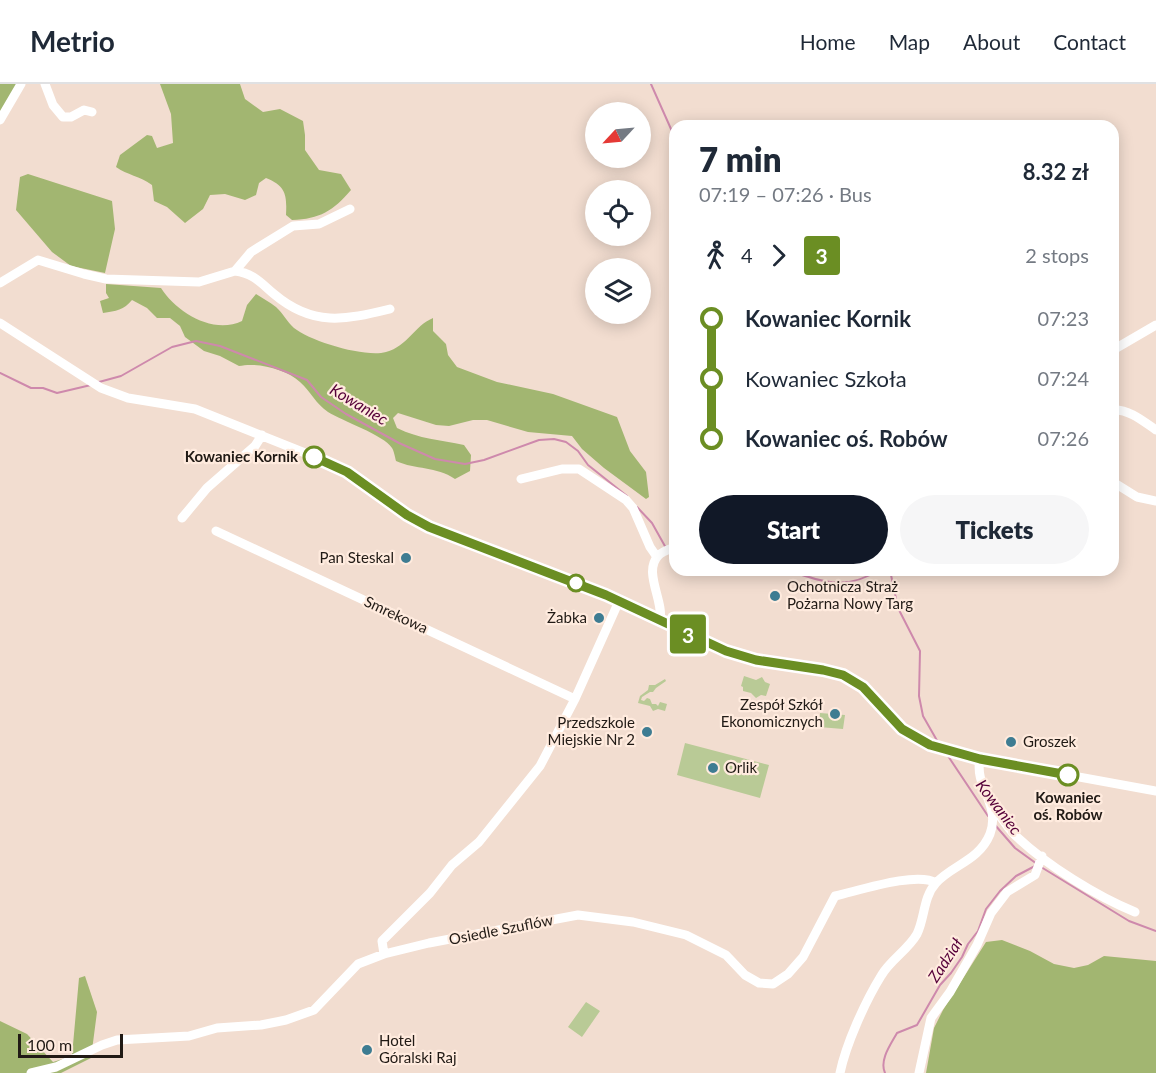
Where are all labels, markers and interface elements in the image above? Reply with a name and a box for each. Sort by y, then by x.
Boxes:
text: Metrio [30,24,115,58]
text: Home [800,29,856,54]
text: Map [889,29,930,54]
text: About [963,29,1020,54]
text: Contact [1053,29,1126,54]
north arrow [585,102,651,168]
map controls [585,102,651,324]
text: 7 min [699,139,781,179]
text: 8.32 zł [1023,158,1089,185]
button: locate [585,180,651,246]
text: 07:19 – 07:26 · Bus [699,182,872,206]
icon: walk [699,239,732,272]
icon: forward [762,239,795,272]
text: 4 [741,243,753,267]
text: 3 [816,243,828,268]
text: 2 stops [1025,243,1089,267]
button: layers [585,258,651,324]
text: Kowaniec Kornik [745,305,911,332]
text: 07:23 [1038,306,1089,330]
text: Kowaniec Szkoła [745,365,907,392]
text: 07:24 [1038,366,1089,390]
water label: Kowaniec [327,379,392,428]
text: Kowaniec oś. Robów [745,425,948,452]
text: 07:26 [1038,426,1089,450]
marker: Kowaniec Kornik [303,446,325,468]
place label: Kowaniec Kornik [185,447,299,465]
button: Start [699,495,888,564]
button: Tickets [900,495,1089,564]
place label: Pan Steskal [319,548,394,566]
marker: Pan Steskal [399,551,413,565]
unlabelled marker [567,574,585,592]
place label: Ochotnicza Straż Pożarna Nowy Targ [787,577,913,612]
marker: Ochotnicza Straż Pożarna Nowy Targ [768,589,782,603]
street label: Smrekowa [362,592,431,637]
place label: Żabka [547,608,587,626]
marker: Żabka [592,611,606,625]
line badge: 3 [668,614,708,654]
text: 3 [682,622,694,647]
place label: Zespół Szkół Ekonomicznych [721,695,823,730]
marker: Zespół Szkół Ekonomicznych [828,707,842,721]
place label: Przedszkole Miejskie Nr 2 [548,713,635,748]
marker: Przedszkole Miejskie Nr 2 [640,725,654,739]
place label: Groszek [1023,732,1077,750]
marker: Groszek [1004,735,1018,749]
place label: Orlik [725,758,757,776]
marker: Orlik [706,761,720,775]
marker: Kowaniec oś. Robów [1057,764,1079,786]
water label: Kowaniec [973,775,1026,838]
place label: Kowaniec oś. Robów [1033,788,1103,823]
street label: Osiedle Szuflów [447,910,555,948]
water label: Zadział [923,934,966,986]
scale bar [18,1031,123,1058]
place label: Hotel Góralski Raj [379,1031,457,1066]
text: 100 m [27,1035,72,1054]
marker: Hotel Góralski Raj [360,1043,374,1057]

